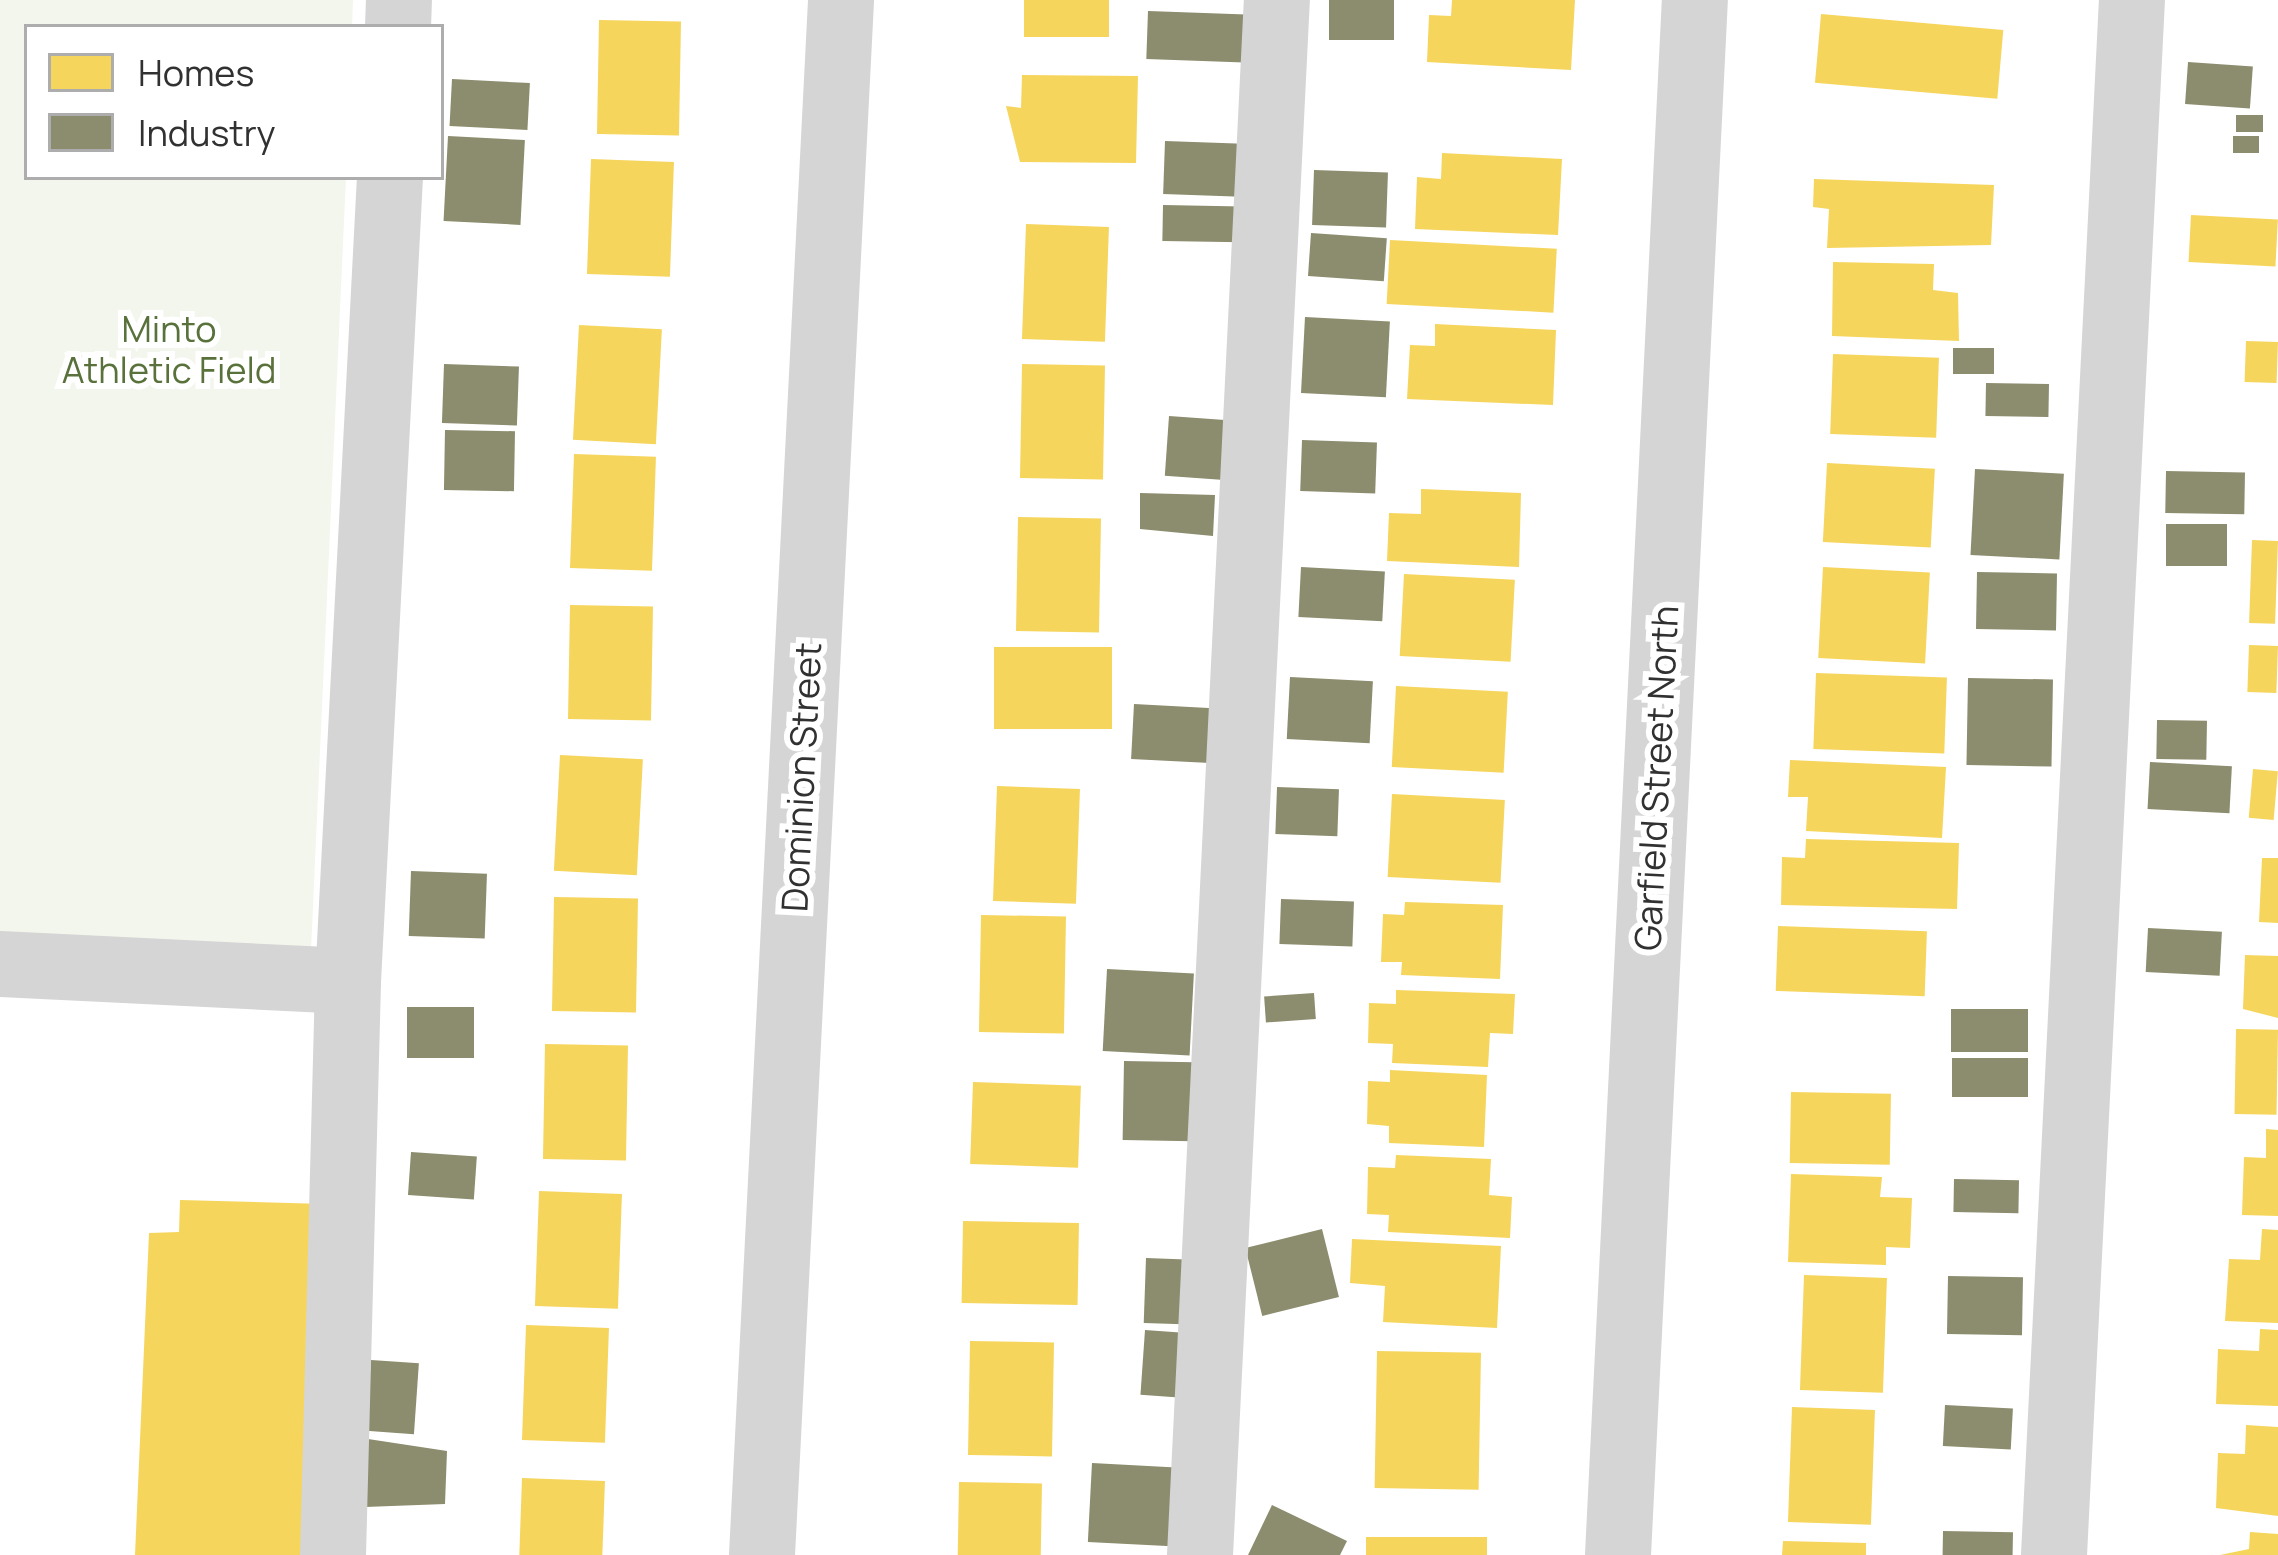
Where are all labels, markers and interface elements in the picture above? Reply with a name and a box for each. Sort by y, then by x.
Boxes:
legend [24,24,444,180]
text: Homes [138,48,254,97]
text: Industry [138,108,275,157]
park label: Minto Athletic Field [62,306,276,391]
street label: Garfield Street North [1625,604,1687,952]
street label: Dominion Street [772,641,830,913]

